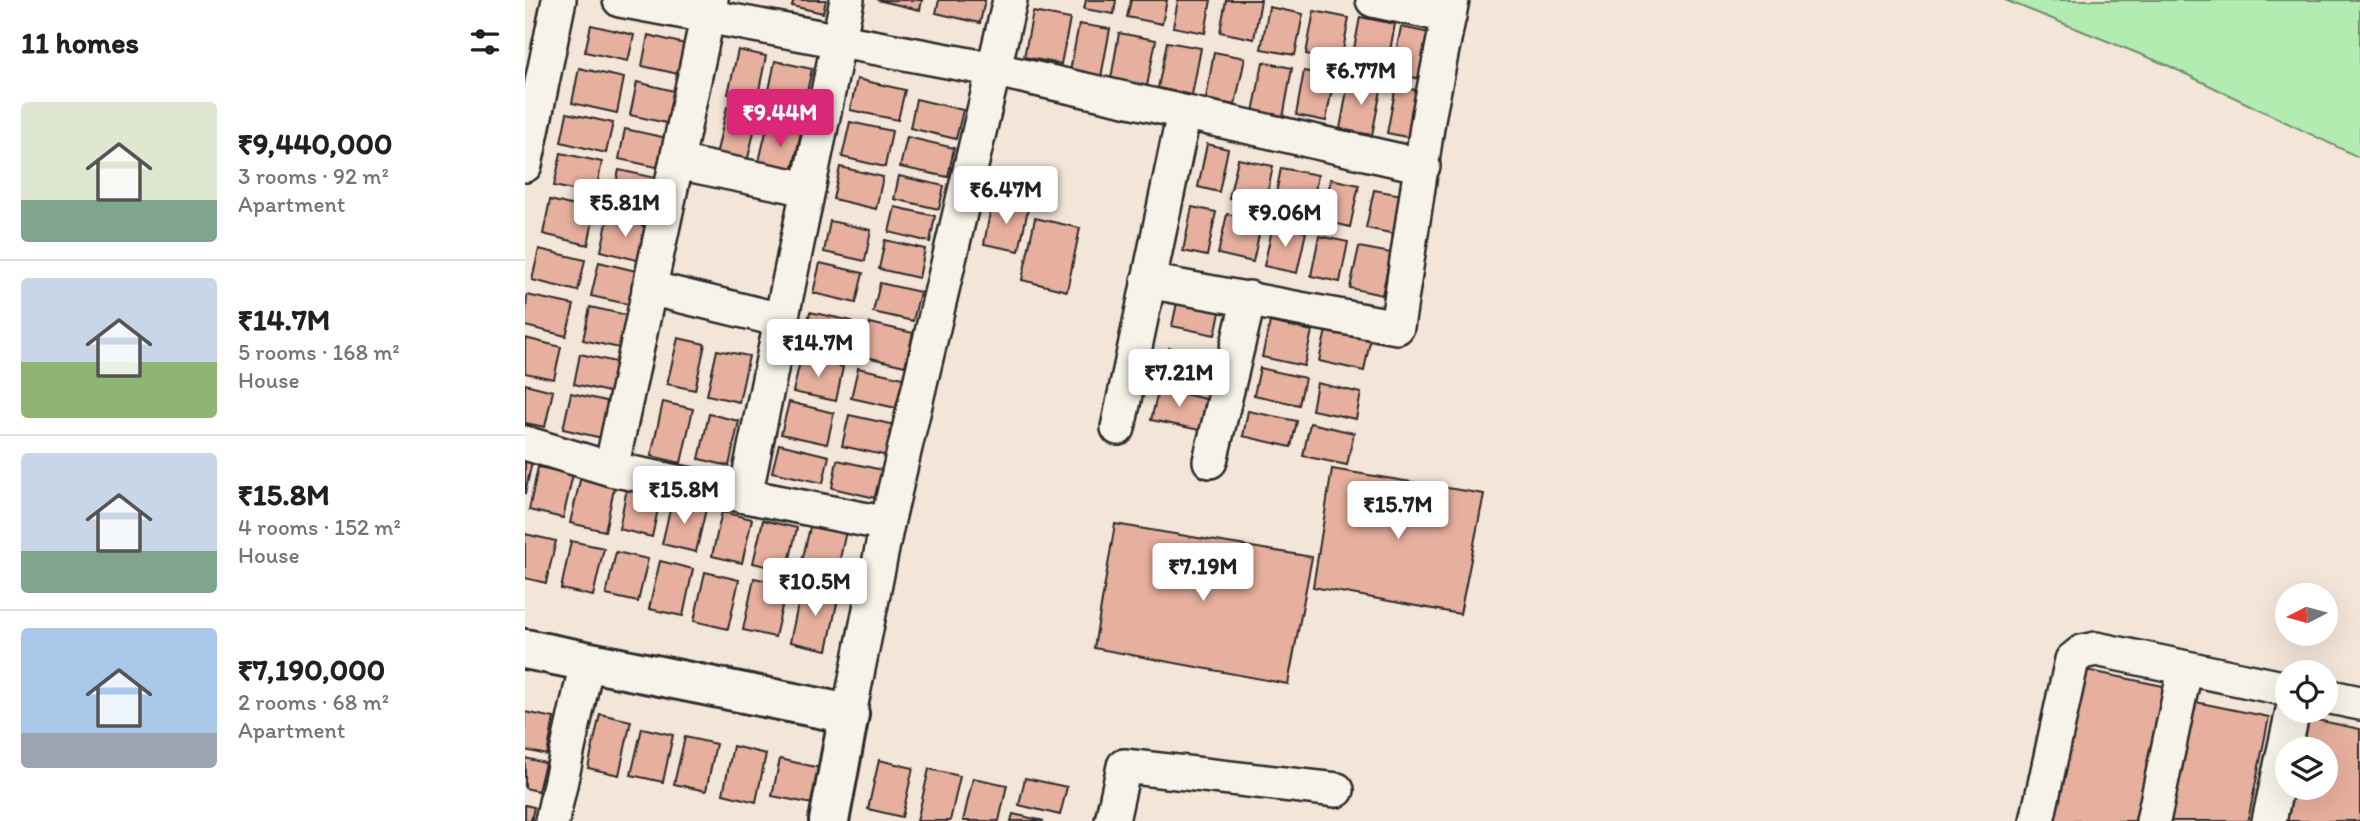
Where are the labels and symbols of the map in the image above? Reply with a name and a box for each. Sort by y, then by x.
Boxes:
pin: ₹6.77M [1304,48,1418,107]
pin: ₹9.44M [723,90,837,149]
pin: ₹6.47M [949,166,1063,226]
pin: ₹5.81M [568,180,682,239]
pin: ₹9.06M [1228,190,1342,249]
pin: ₹14.7M [761,320,875,379]
pin: ₹7.21M [1122,350,1236,409]
pin: ₹15.8M [627,466,741,526]
pin: ₹15.7M [1341,482,1455,541]
pin: ₹7.19M [1146,544,1260,603]
pin: ₹10.5M [758,558,872,618]
north arrow [2275,583,2338,646]

